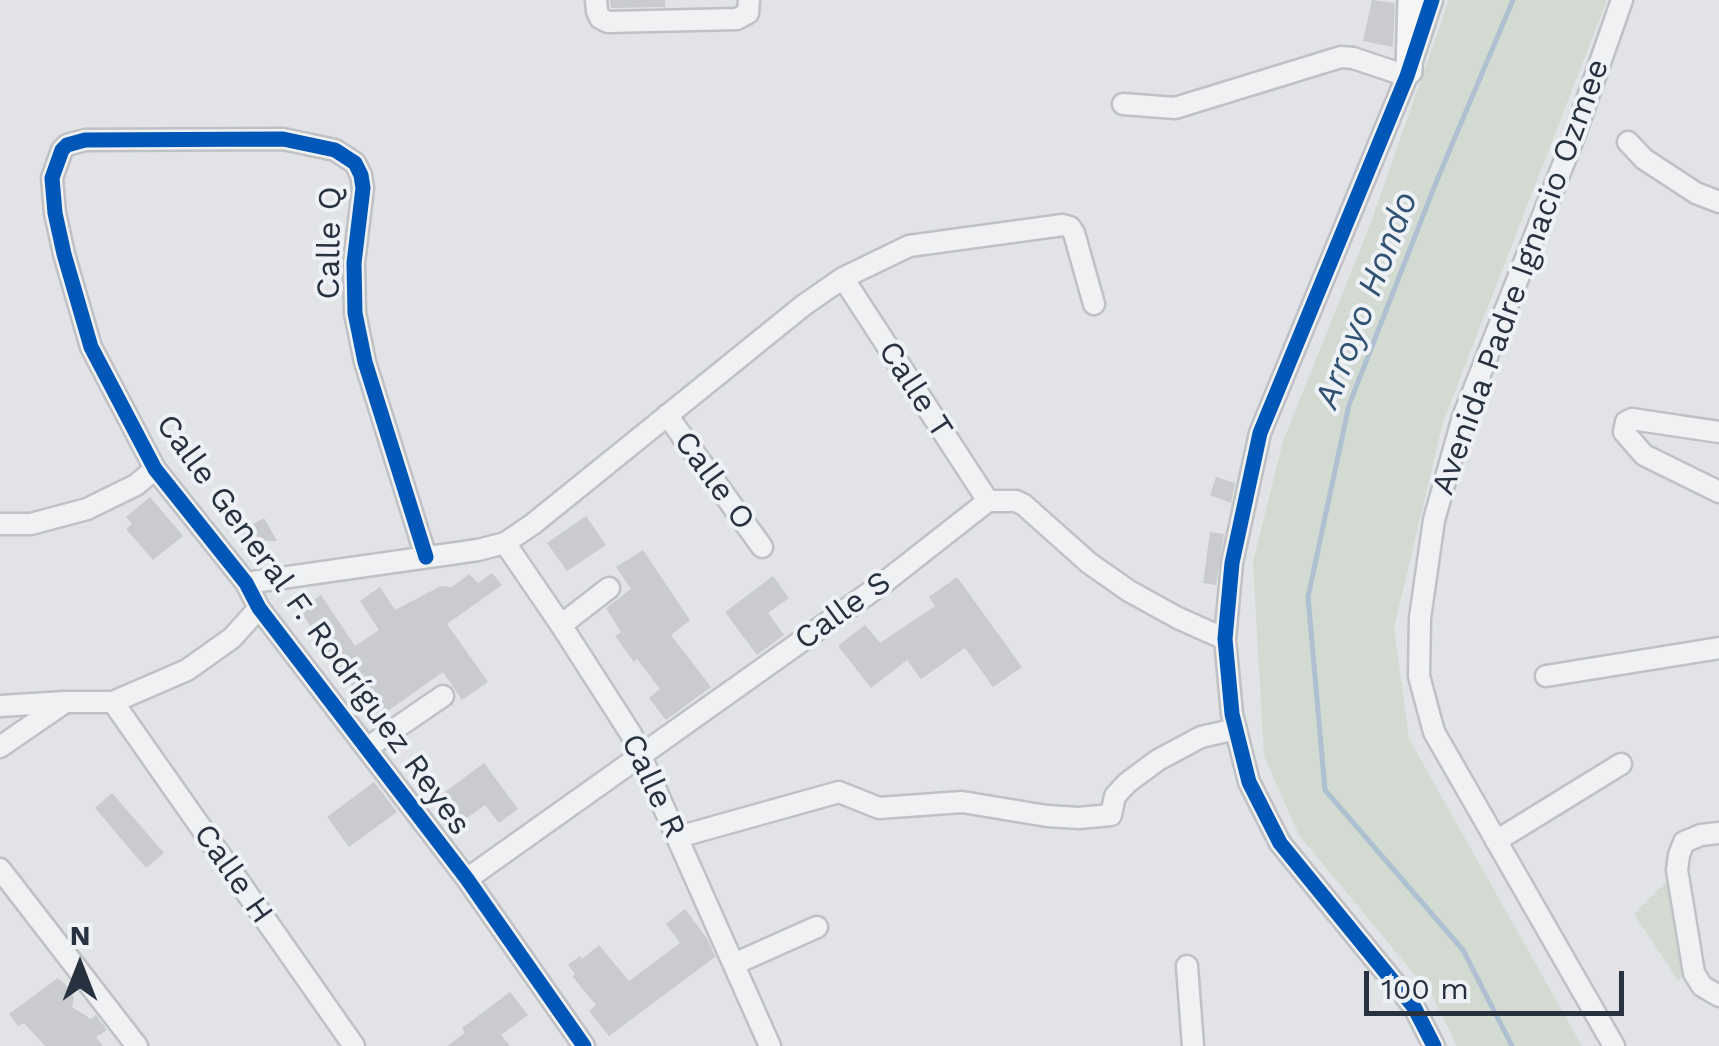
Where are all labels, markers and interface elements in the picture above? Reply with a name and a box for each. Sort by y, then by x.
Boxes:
street label: Avenida Padre Ignacio Ozmee [1424,54,1618,500]
street label: Calle Q [310,186,350,300]
water label: Arroyo Hondo [1306,186,1428,414]
street label: Calle T [869,334,961,446]
street label: Calle General F. Rodríguez Reyes [147,407,479,843]
street label: Calle O [665,424,763,538]
street label: Calle S [787,563,899,659]
street label: Calle R [612,728,694,844]
street label: Calle H [185,817,281,931]
north arrow [30,916,130,1016]
text: N [70,919,90,952]
scale bar [1369,951,1629,1013]
text: 100 m [1381,971,1469,1006]

